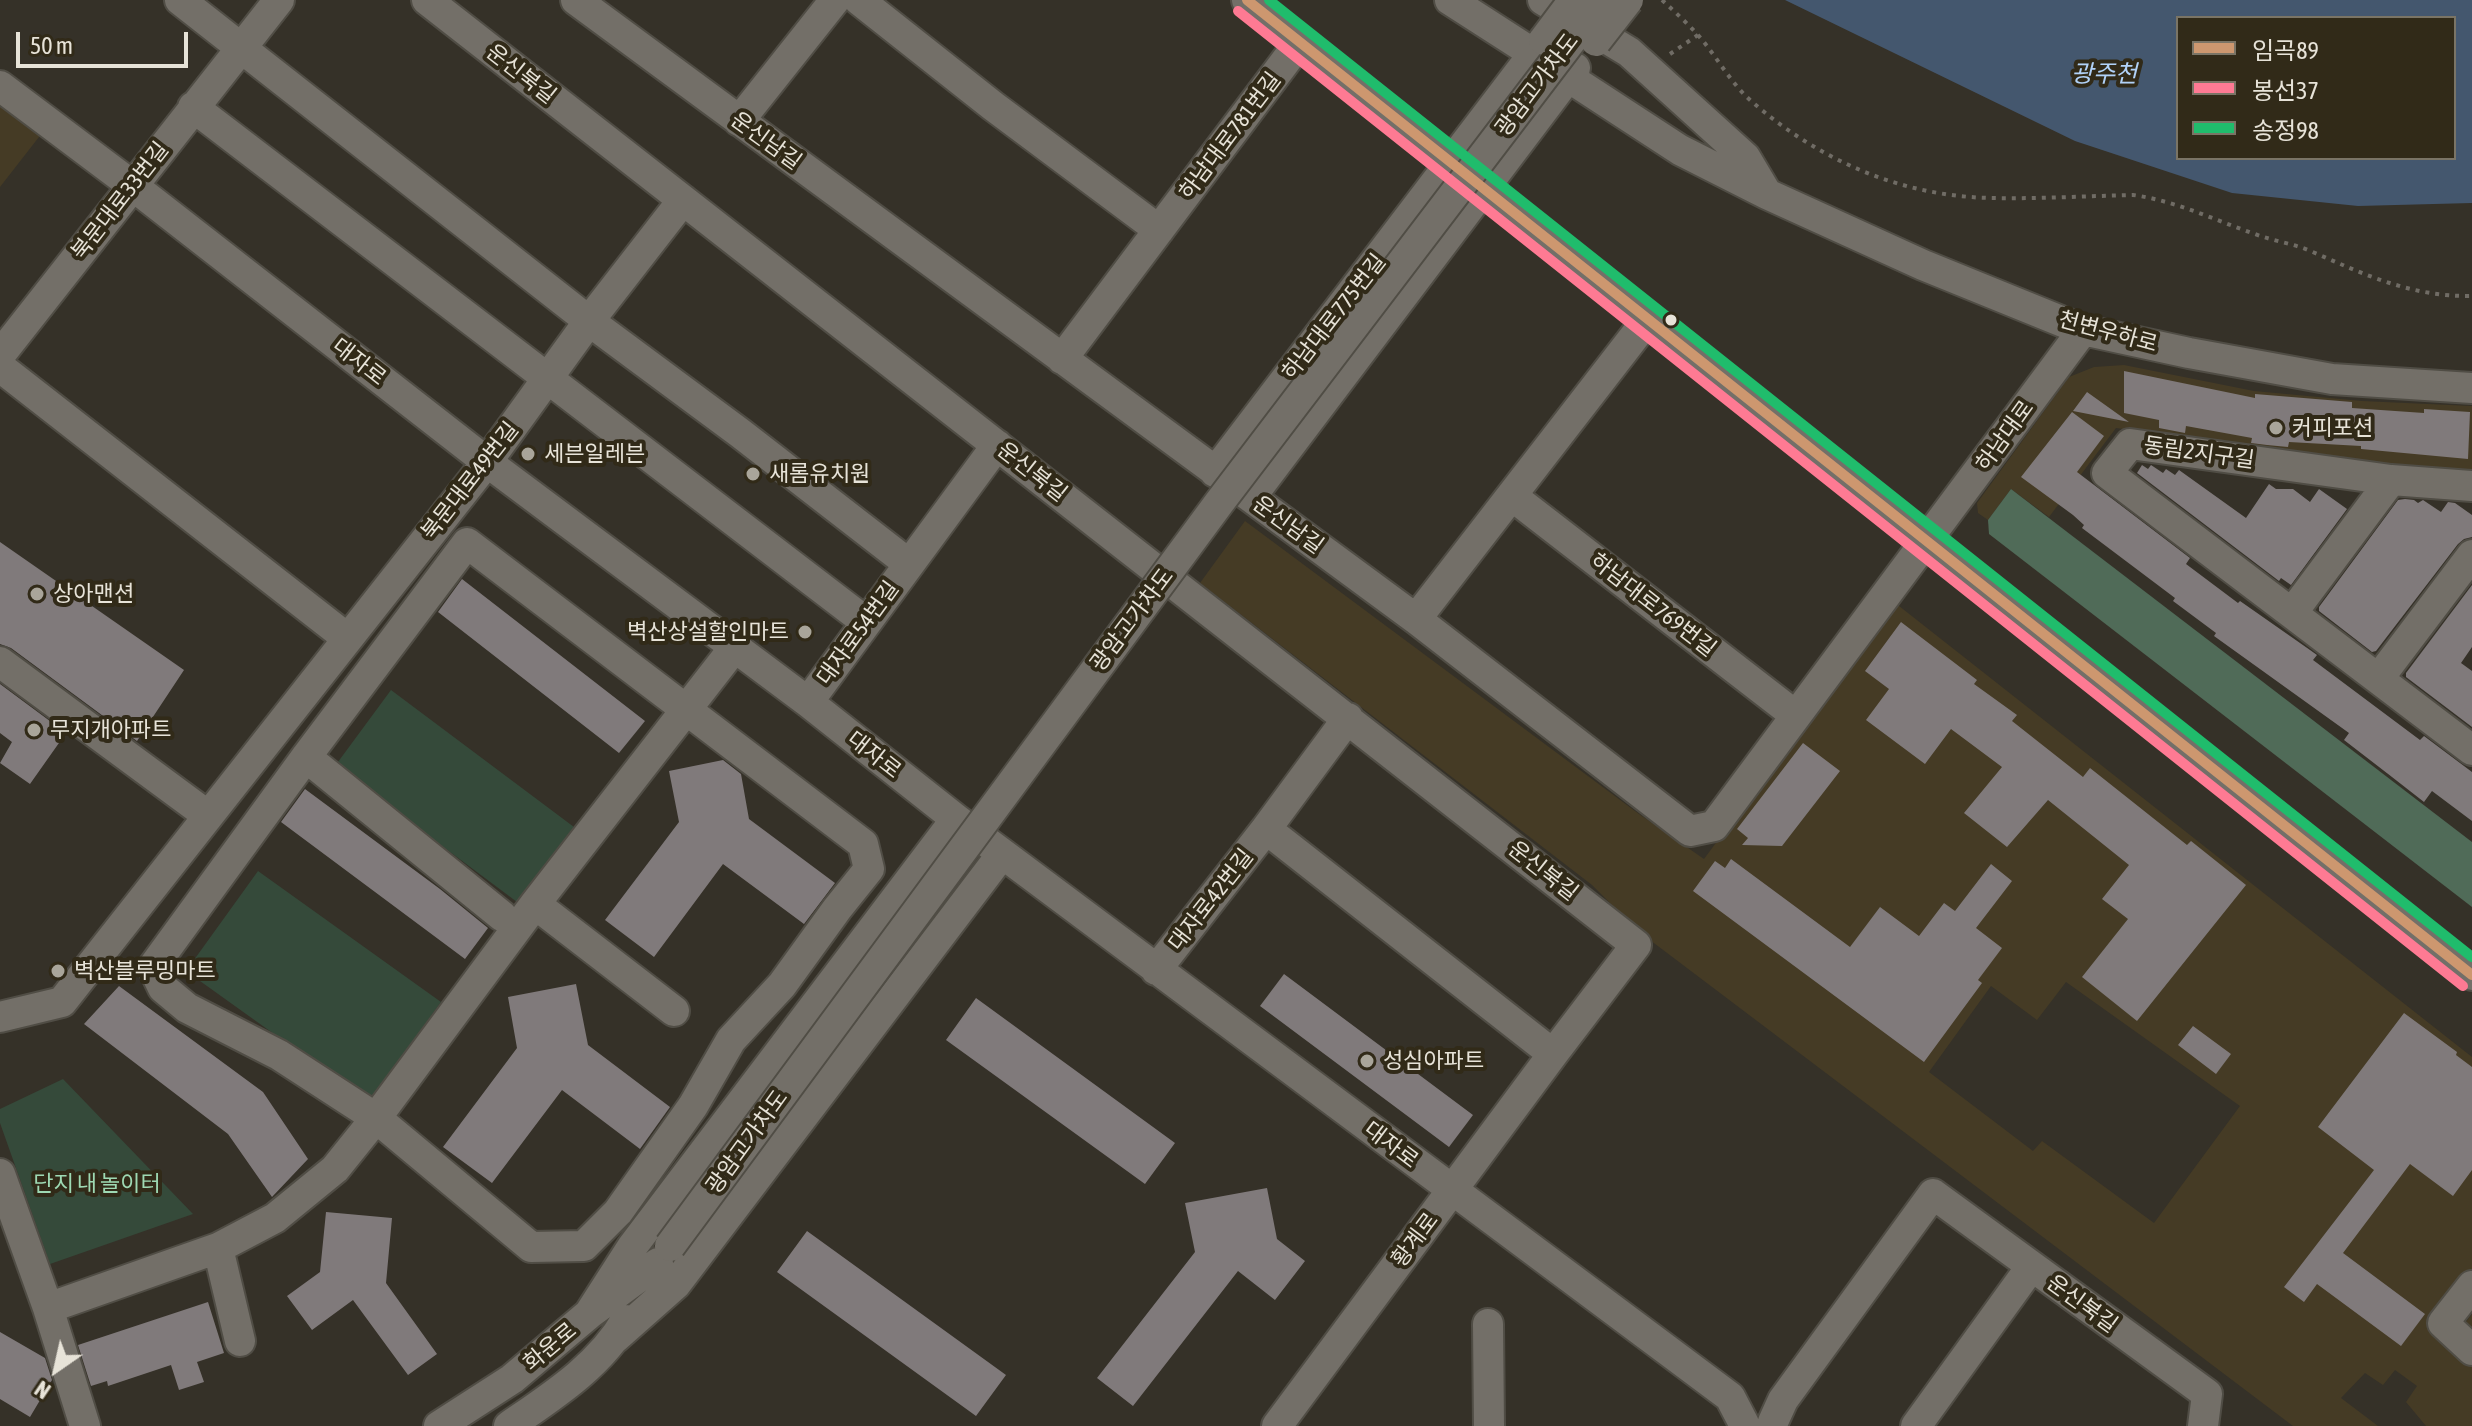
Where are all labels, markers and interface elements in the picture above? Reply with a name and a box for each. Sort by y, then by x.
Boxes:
scale bar [20,16,192,66]
legend [2176,16,2456,160]
street label: 광암고가차도 [1490,29,1584,141]
text: 50 m [30,32,73,59]
text: 임곡89 [2252,37,2319,64]
street label: 운신북길 [481,39,561,109]
water label: 광주천 [2071,60,2137,88]
street label: 하남대로781번길 [1174,67,1286,205]
text: 봉선37 [2252,77,2319,104]
street label: 운신남길 [725,107,807,175]
text: 송정98 [2252,117,2319,144]
street label: 북문대로33번길 [66,137,174,265]
street label: 하남대로775번길 [1277,249,1391,385]
street label: 천변우하로 [2056,306,2160,358]
unlabelled marker [1663,312,1679,328]
street label: 대자로 [327,333,391,391]
street label: 하남대로 [1971,395,2039,477]
place label: 커피포션 [2292,415,2373,441]
street label: 북문대로49번길 [416,417,524,545]
marker: 커피포션 [2267,419,2285,437]
street label: 동림2지구길 [2142,432,2256,474]
street label: 운신북길 [992,437,1072,507]
place label: 세븐일레븐 [544,441,645,467]
marker: 세븐일레븐 [519,445,537,463]
place label: 새롬유치원 [769,461,870,487]
marker: 새롬유치원 [744,465,762,483]
street label: 운신남길 [1247,491,1329,559]
street label: 하남대로769번길 [1585,548,1721,662]
street label: 광암고가차도 [1085,564,1179,676]
street label: 대자로54번길 [812,576,904,690]
place label: 상아맨션 [53,581,134,607]
marker: 상아맨션 [28,585,46,603]
place label: 벽산상설할인마트 [627,619,789,645]
marker: 벽산상설할인마트 [796,623,814,641]
place label: 무지개아파트 [50,717,171,743]
marker: 무지개아파트 [25,721,43,739]
street label: 대자로 [842,726,906,784]
street label: 운신북길 [1503,836,1583,906]
street label: 대자로42번길 [1163,844,1259,956]
place label: 벽산블루밍마트 [74,958,216,984]
marker: 벽산블루밍마트 [49,962,67,980]
place label: 성심아파트 [1383,1048,1484,1074]
marker: 성심아파트 [1358,1052,1376,1070]
street label: 광암고가차도 [701,1085,793,1199]
street label: 대자로 [1359,1116,1423,1174]
park label: 단지 내 놀이터 [33,1171,161,1197]
street label: 황계로 [1386,1208,1444,1272]
street label: 운신북길 [2041,1270,2123,1338]
street label: 화운로 [518,1317,582,1377]
north arrow [16,1330,96,1410]
text: N [30,1375,55,1404]

